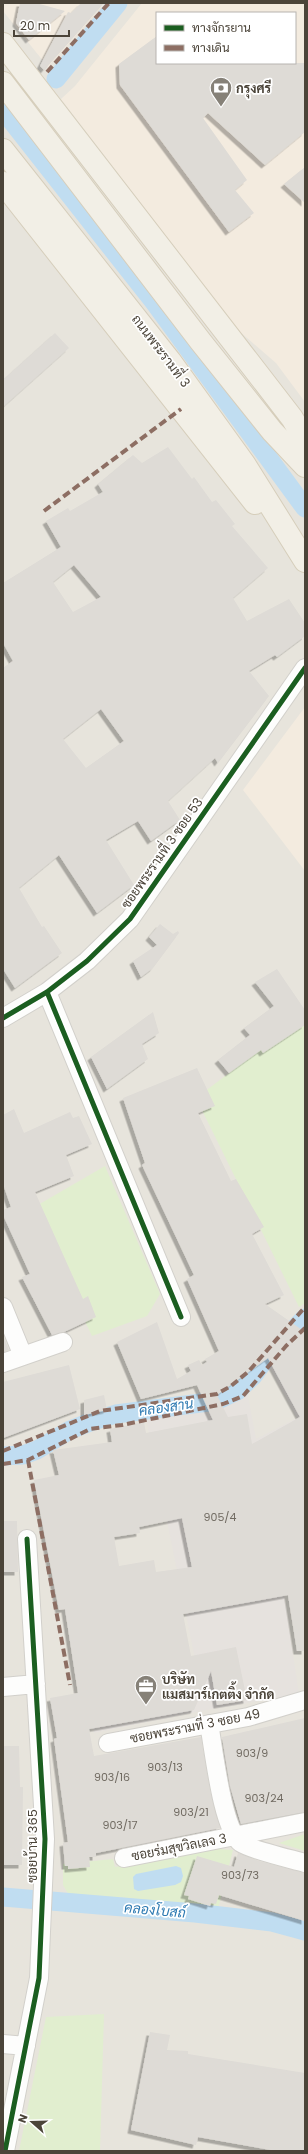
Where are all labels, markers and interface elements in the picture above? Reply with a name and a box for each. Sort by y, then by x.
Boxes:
scale bar [14,12,69,38]
legend [156,12,296,64]
text: 20 m [20,17,50,34]
text: ทางจักรยาน [192,19,251,36]
text: ทางเดิน [192,39,230,56]
bank icon: กรุงศรี [208,75,234,108]
place label: กรุงศรี [236,79,272,99]
street label: ถนนพระรามที่ 3 [127,309,197,391]
street label: ซอยพระรามที่ 3 ซอย 53 [114,792,208,912]
water label: คลองสาน [137,1393,195,1421]
house number: 905/4 [204,1509,237,1525]
place label: บริษัท แมสมาร์เกตติ้ง จำกัด [162,1670,274,1704]
office icon: บริษัท แมสมาร์เกตติ้ง จำกัด [133,1673,159,1706]
street label: ซอยพระรามที่ 3 ซอย 49 [128,1701,262,1748]
house number: 903/9 [236,1745,268,1761]
house number: 903/13 [147,1759,183,1775]
house number: 903/16 [94,1769,130,1785]
house number: 903/24 [245,1790,283,1806]
house number: 903/21 [173,1804,209,1820]
street label: ซอยบ้าน 365 [23,1809,42,1883]
house number: 903/17 [102,1817,138,1833]
street label: ซอยร่มสุขวิลเลจ 3 [130,1828,228,1866]
house number: 903/73 [221,1867,259,1883]
water label: คลองโบสถ์ [123,1897,188,1923]
north arrow [12,2102,52,2142]
text: N [14,2112,32,2125]

